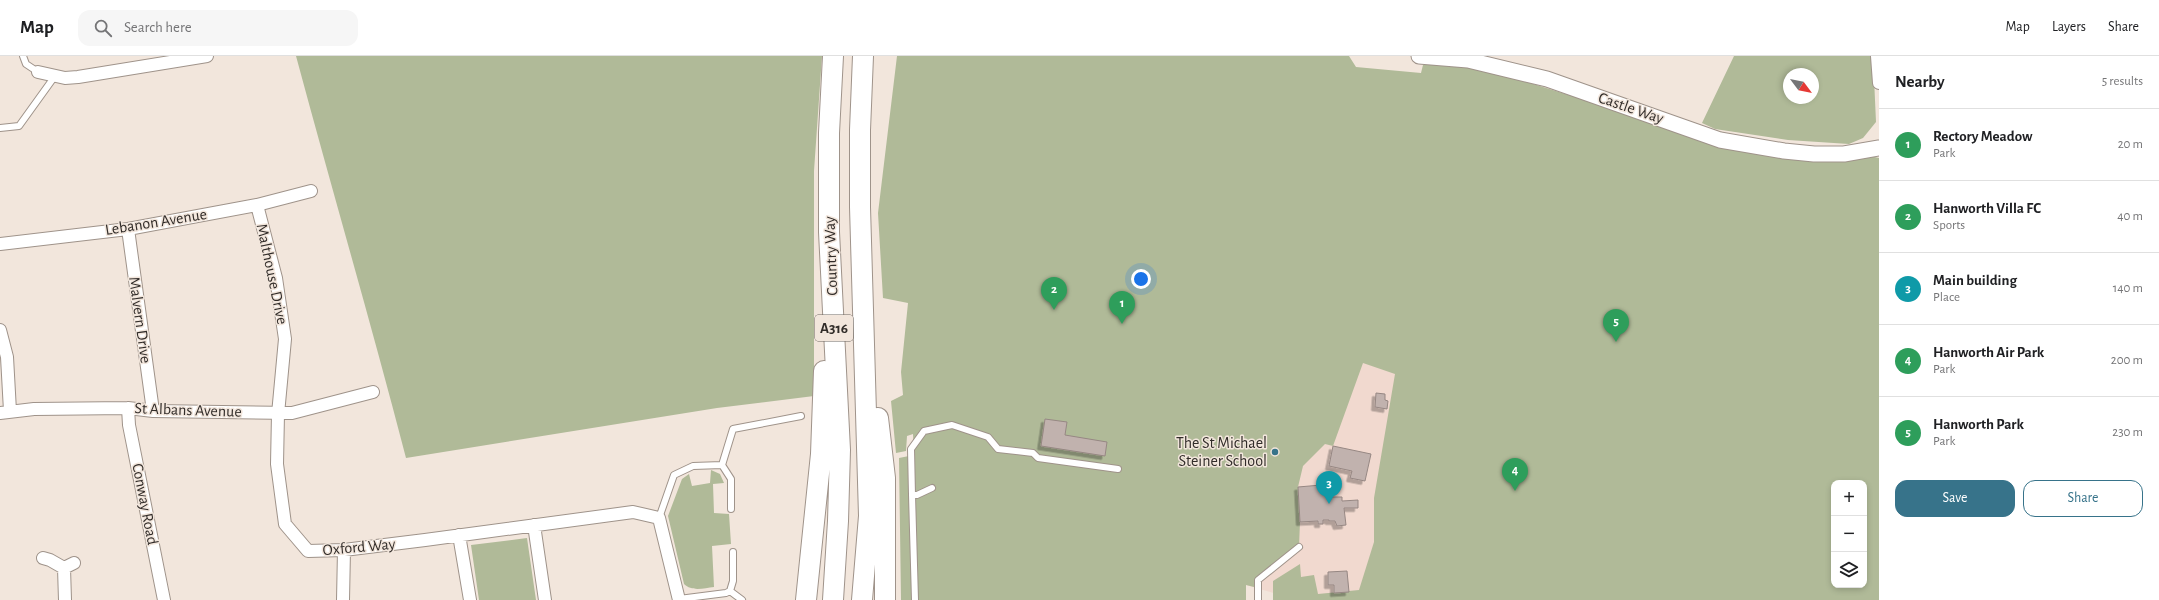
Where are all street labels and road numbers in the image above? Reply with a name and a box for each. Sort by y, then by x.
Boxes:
street label: Castle Way [1596,89,1666,128]
street label: Lebanon Avenue [104,206,208,238]
street label: Country Way [822,216,841,296]
street label: Malthouse Drive [254,222,290,326]
street label: Malvern Drive [126,276,154,364]
road number: A316 [815,315,853,341]
street label: St Albans Avenue [134,400,242,420]
street label: Conway Road [128,462,161,546]
street label: Oxford Way [322,536,396,559]

